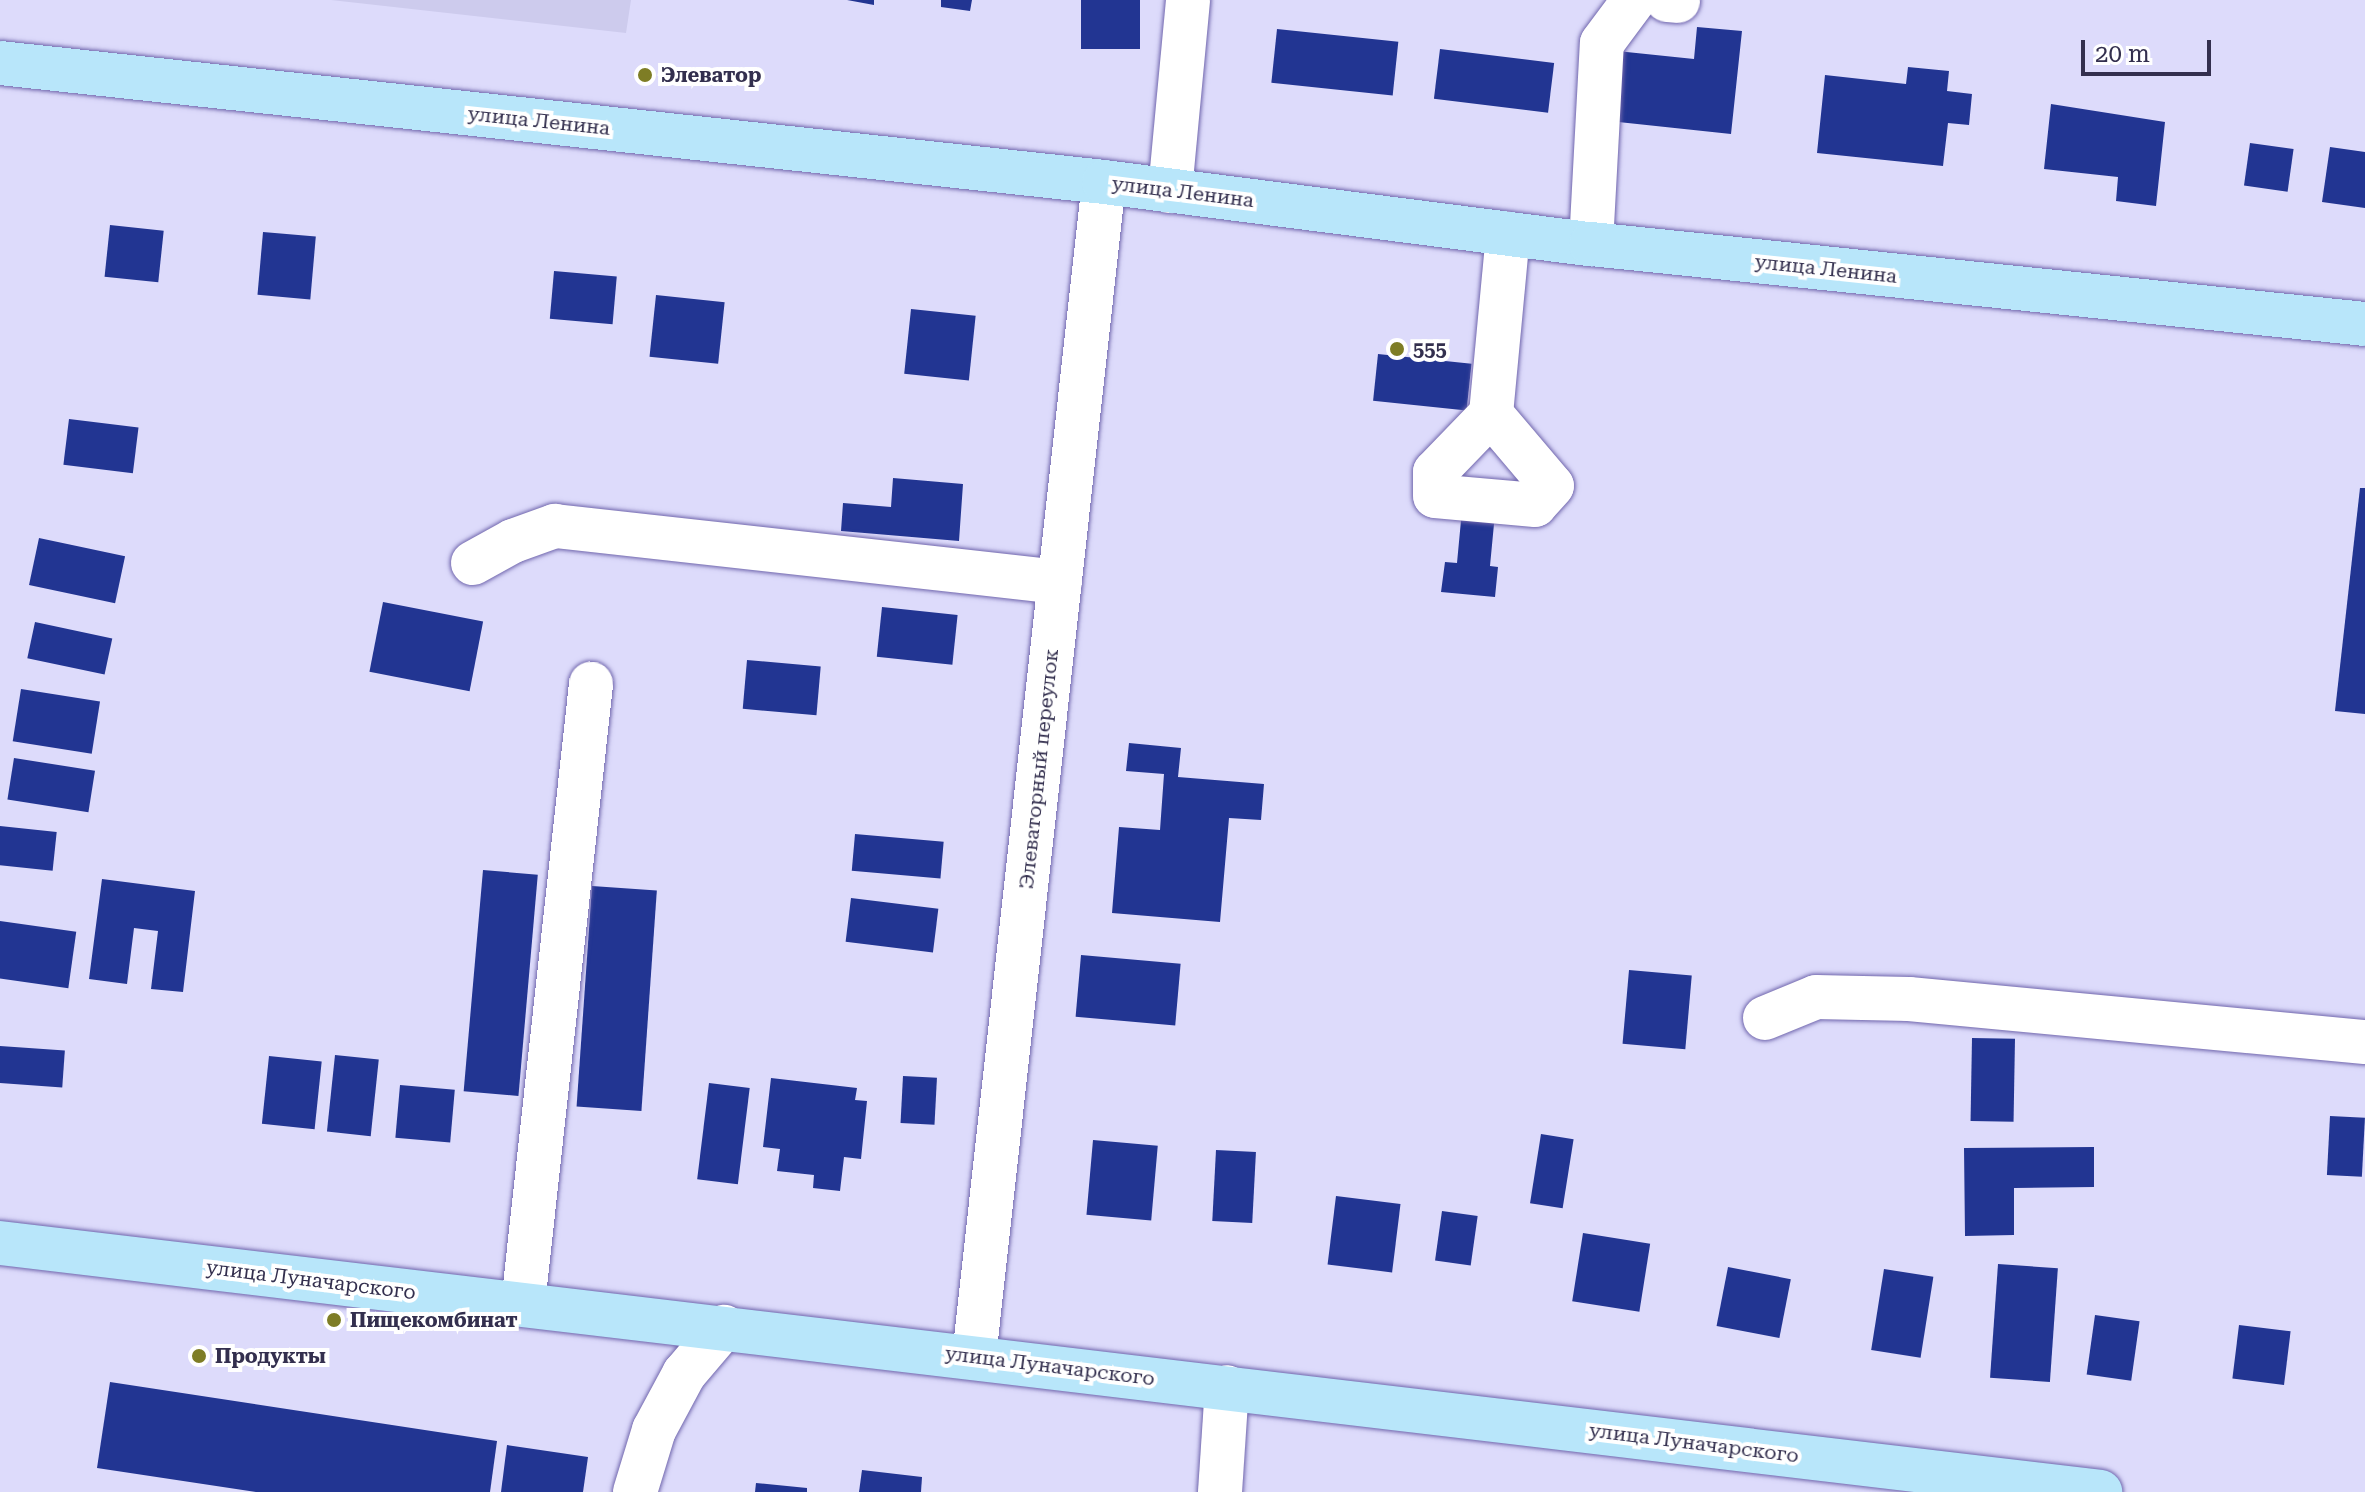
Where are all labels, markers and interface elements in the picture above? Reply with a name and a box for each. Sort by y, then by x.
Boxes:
scale bar [2085,24,2215,74]
text: 20 m [2095,40,2150,68]
place label: Элеватор [661,63,761,87]
marker: Элеватор [636,66,654,84]
street label: улица Ленина [467,102,611,140]
street label: улица Ленина [1111,171,1255,213]
street label: улица Ленина [1754,250,1898,288]
place label: 555 [1413,337,1447,361]
marker: 555 [1388,340,1406,358]
street label: Элеваторный переулок [1014,648,1064,890]
street label: улица Луначарского [205,1255,417,1305]
place label: Пищекомбинат [350,1308,518,1332]
marker: Пищекомбинат [325,1311,343,1329]
street label: улица Луначарского [944,1341,1156,1391]
place label: Продукты [215,1344,326,1368]
marker: Продукты [190,1347,208,1365]
street label: улица Луначарского [1588,1418,1800,1468]

